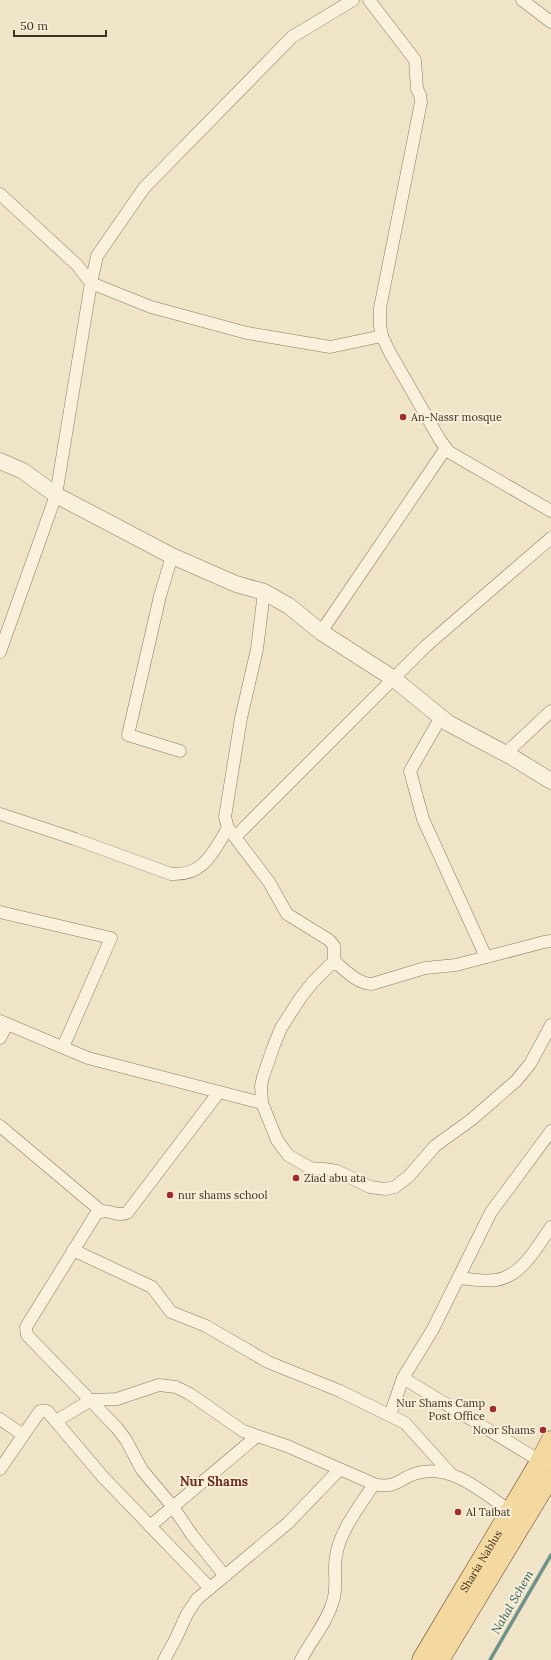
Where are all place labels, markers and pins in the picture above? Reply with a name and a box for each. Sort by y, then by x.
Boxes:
place label: An-Nassr mosque [410,410,502,424]
marker: An-Nassr mosque [398,412,408,422]
place label: Ziad abu ata [304,1171,366,1185]
marker: Ziad abu ata [291,1173,301,1183]
place label: nur shams school [178,1188,267,1202]
marker: nur shams school [165,1190,175,1200]
place label: Nur Shams Camp Post Office [396,1396,485,1423]
marker: Nur Shams Camp Post Office [488,1404,498,1414]
place label: Noor Shams [473,1423,535,1437]
marker: Noor Shams [538,1425,548,1435]
place label: Al Taibat [465,1505,511,1519]
marker: Al Taibat [453,1507,463,1517]

